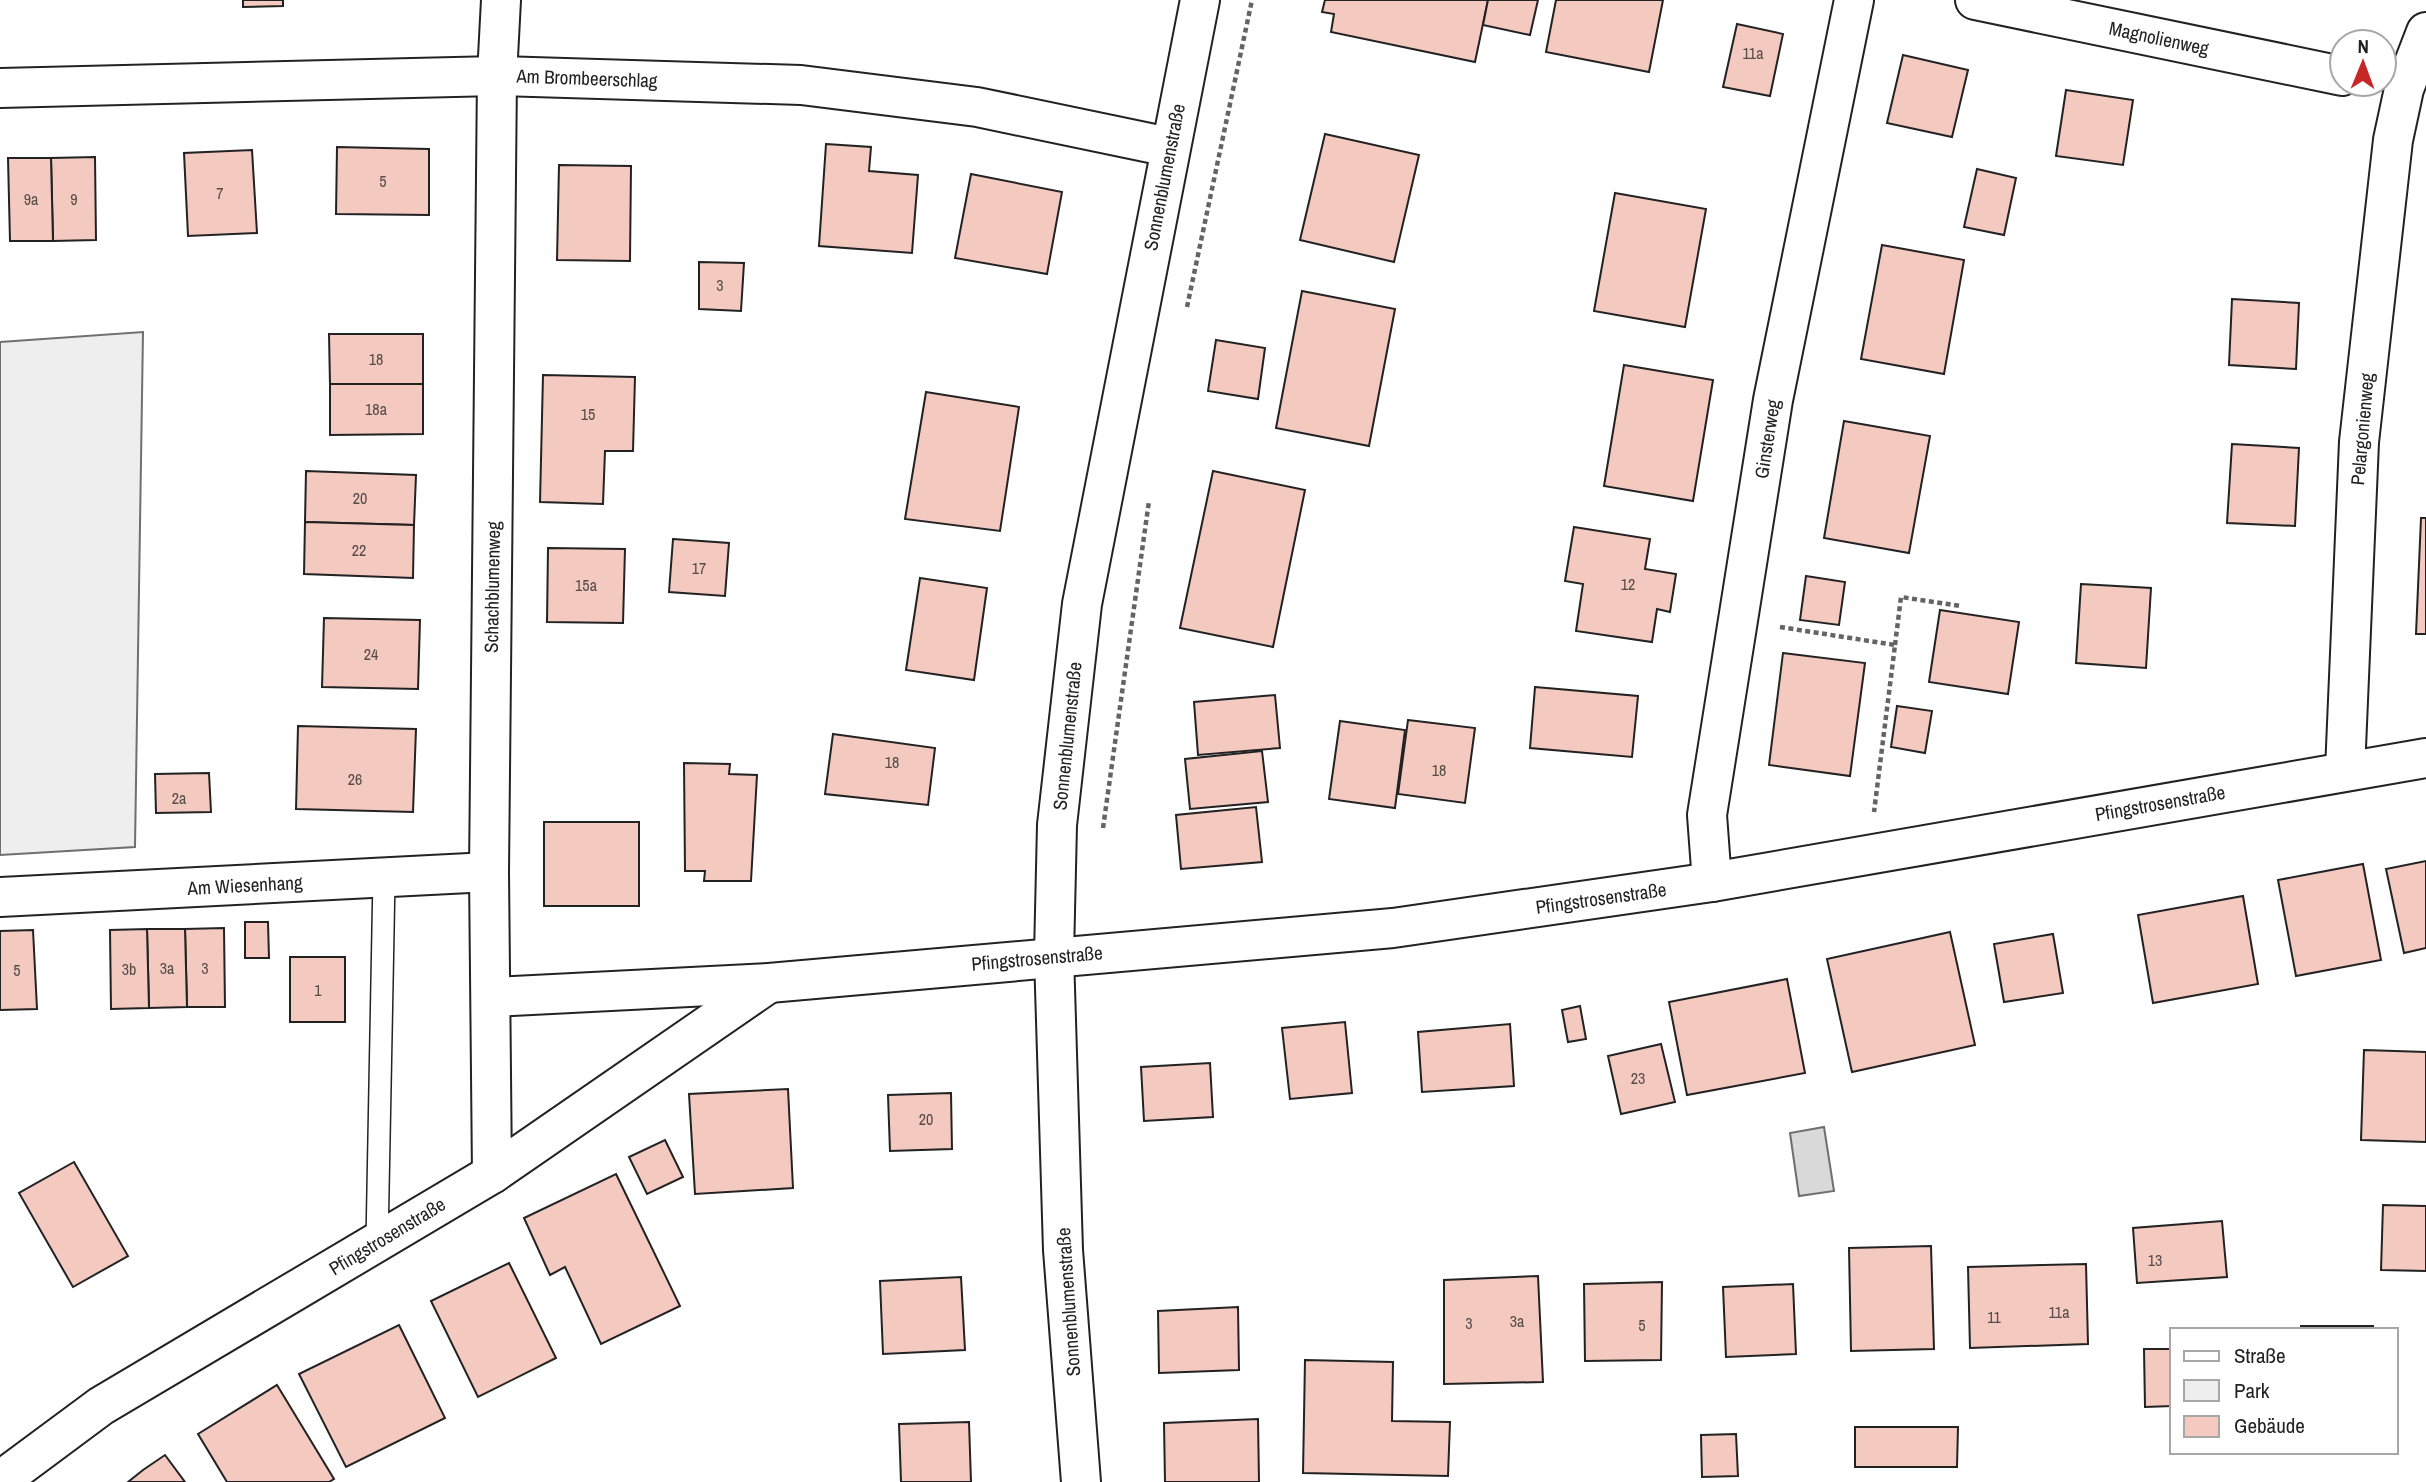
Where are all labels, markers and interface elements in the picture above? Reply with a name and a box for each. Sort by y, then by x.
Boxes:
street label: Magnolienweg [2107,15,2212,61]
north arrow [2328,28,2398,98]
text: N [2357,33,2369,59]
house number: 11a [1743,42,1764,64]
street label: Am Brombeerschlag [515,63,658,93]
street label: Sonnenblumenstraße [1137,101,1191,253]
house number: 5 [379,170,387,192]
house number: 7 [216,182,224,204]
house number: 9a [24,188,39,210]
house number: 9 [70,188,78,210]
house number: 3 [716,274,724,296]
house number: 18 [369,348,383,370]
street label: Pelargonienweg [2344,371,2380,486]
street label: Ginsterweg [1748,397,1786,480]
house number: 18a [365,398,388,420]
house number: 15 [581,403,595,425]
house number: 20 [353,487,367,509]
street label: Schachblumenweg [478,521,506,653]
house number: 22 [352,539,366,561]
house number: 17 [692,557,706,579]
house number: 12 [1621,573,1635,595]
house number: 15a [575,574,598,596]
house number: 24 [364,643,378,665]
street label: Sonnenblumenstraße [1046,661,1088,811]
house number: 18 [885,751,899,773]
house number: 18 [1432,759,1446,781]
house number: 26 [348,768,362,790]
street label: Pfingstrosenstraße [2093,779,2227,827]
house number: 2a [172,787,187,809]
street label: Am Wiesenhang [186,869,304,901]
street label: Pfingstrosenstraße [1534,876,1668,920]
street label: Pfingstrosenstraße [970,939,1104,977]
house number: 3a [160,957,175,979]
house number: 3 [201,957,209,979]
house number: 3b [122,958,136,980]
house number: 5 [13,959,21,981]
house number: 1 [314,979,322,1001]
house number: 23 [1631,1067,1645,1089]
house number: 20 [919,1108,933,1130]
street label: Pfingstrosenstraße [324,1191,450,1281]
street label: Sonnenblumenstraße [1050,1227,1086,1377]
house number: 13 [2148,1249,2162,1271]
house number: 11a [2049,1301,2070,1323]
house number: 11 [1987,1306,2002,1328]
house number: 3a [1510,1310,1525,1332]
house number: 3 [1465,1312,1473,1334]
house number: 5 [1638,1314,1646,1336]
legend [2170,1328,2398,1454]
text: Straße [2234,1341,2286,1370]
text: Park [2234,1376,2270,1405]
text: Gebäude [2234,1411,2305,1440]

